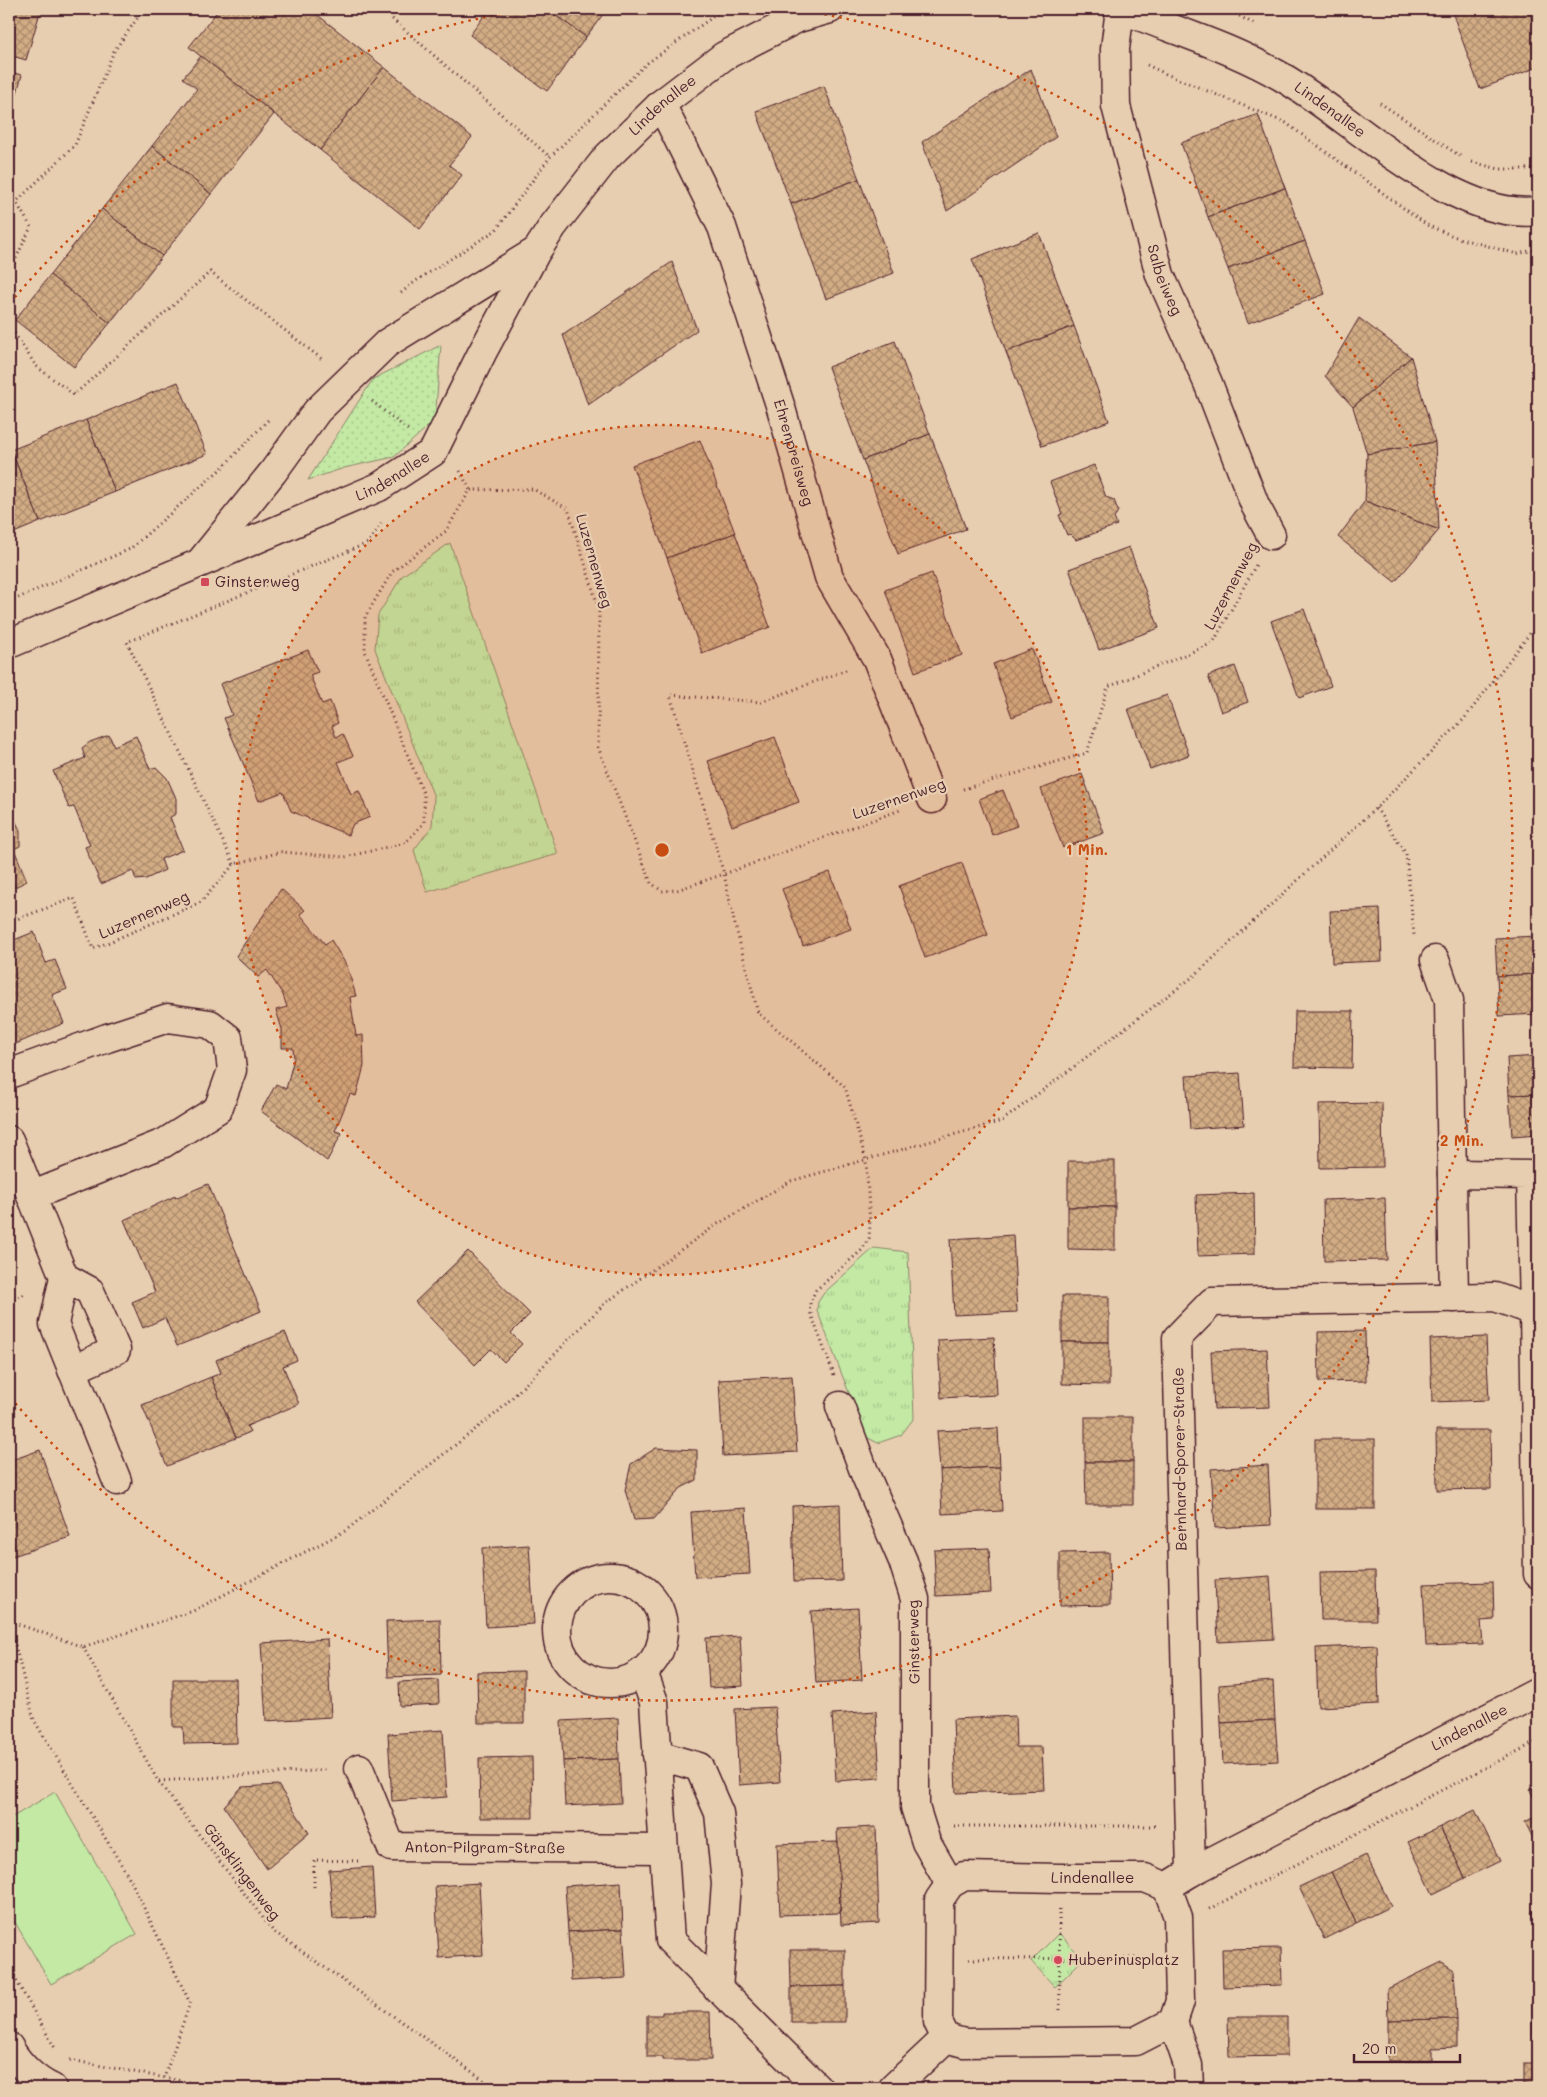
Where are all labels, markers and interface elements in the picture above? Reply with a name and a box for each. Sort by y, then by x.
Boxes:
street label: Lindenallee [624,70,700,139]
street label: Lindenallee [1291,76,1370,141]
street label: Salbeiweg [1143,242,1188,319]
street label: Ehrenpreisweg [770,396,819,508]
street label: Lindenallee [352,446,433,505]
street label: Luzernenweg [572,511,618,610]
street label: Luzernenweg [1199,538,1262,633]
place label: Ginsterweg [215,571,300,591]
marker: Ginsterweg [199,576,211,588]
street label: Luzernenweg [850,773,948,823]
text: 1 Min. [1066,839,1108,859]
centre of rings [653,841,671,859]
street label: Luzernenweg [95,885,192,943]
text: 2 Min. [1440,1130,1484,1150]
street label: Bernhard-Sporer-Straße [1167,1367,1191,1551]
street label: Ginsterweg [902,1599,924,1684]
street label: Lindenallee [1427,1699,1511,1755]
street label: Gänsklingenweg [200,1819,286,1924]
street label: Anton-Pilgram-Straße [404,1836,565,1857]
street label: Lindenallee [1051,1867,1134,1887]
place label: Huberinusplatz [1068,1949,1179,1969]
marker: Huberinusplatz [1052,1954,1064,1966]
scale bar [1354,2032,1461,2064]
text: 20 m [1362,2038,1396,2058]

